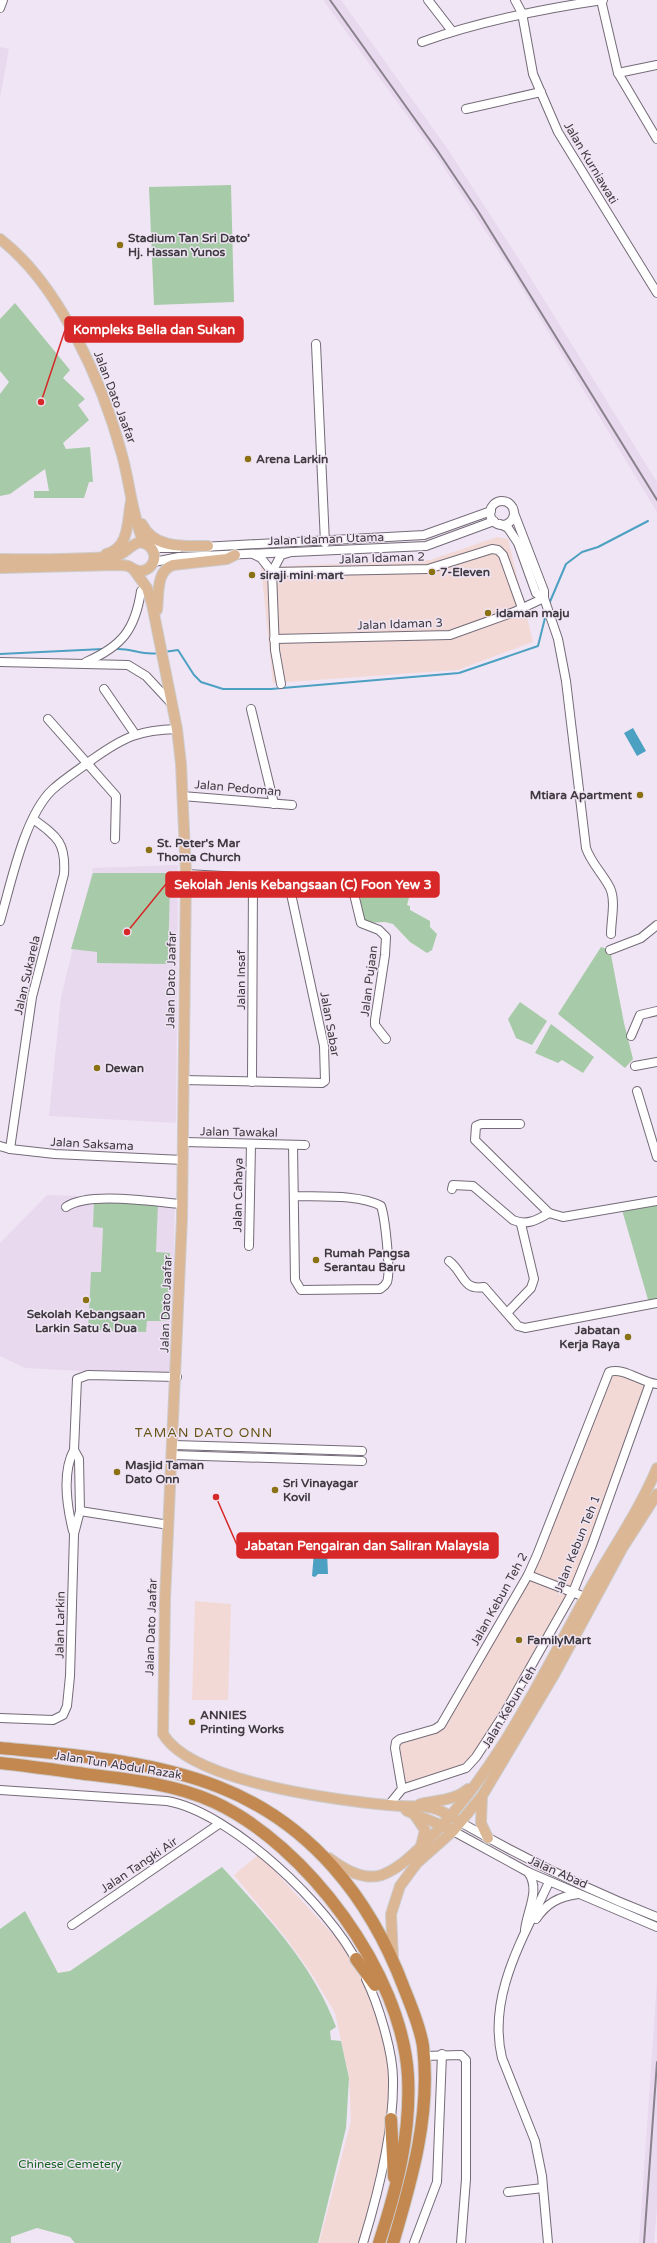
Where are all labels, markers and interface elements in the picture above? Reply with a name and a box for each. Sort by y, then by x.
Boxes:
street label: Jalan Kurniawati [561,120,621,206]
place label: Stadium Tan Sri Dato’ Hj. Hassan Yunos [128,231,250,260]
marker: Stadium Tan Sri Dato’ Hj. Hassan Yunos [115,240,125,250]
callout: Kompleks Belia dan Sukan [65,317,243,342]
text: Kompleks Belia dan Sukan [73,322,235,338]
street label: Jalan Dato Jaafar [91,349,139,445]
place label: Arena Larkin [256,452,328,466]
marker: Arena Larkin [243,454,253,464]
street label: Jalan Idaman Utama [268,530,384,548]
street label: Jalan Idaman 2 [339,550,425,566]
place label: 7-Eleven [440,565,490,579]
marker: 7-Eleven [427,567,437,577]
place label: siraji mini mart [260,568,344,583]
marker: siraji mini mart [247,570,257,580]
place label: idaman maju [496,606,570,621]
marker: idaman maju [483,608,493,618]
street label: Jalan Idaman 3 [357,616,443,632]
street label: Jalan Pedoman [194,777,282,799]
place label: Mtiara Apartment [530,788,632,803]
marker: Mtiara Apartment [635,790,645,800]
place label: St. Peter's Mar Thoma Church [156,836,241,864]
marker: St. Peter's Mar Thoma Church [144,845,154,855]
callout: Sekolah Jenis Kebangsaan (C) Foon Yew 3 [166,872,439,897]
text: Sekolah Jenis Kebangsaan (C) Foon Yew 3 [174,877,432,893]
street label: Jalan Dato Jaafar [163,931,179,1029]
street label: Jalan Sukarela [11,934,43,1016]
street label: Jalan Pujaan [358,945,380,1017]
street label: Jalan Insaf [234,950,248,1010]
street label: Jalan Sabar [317,991,343,1058]
place label: Dewan [105,1061,144,1075]
marker: Dewan [92,1063,102,1073]
street label: Jalan Tawakal [200,1124,278,1140]
street label: Jalan Saksama [50,1135,134,1153]
street label: Jalan Cahaya [230,1158,246,1232]
place label: Rumah Pangsa Serantau Baru [324,1246,410,1274]
street label: Jalan Dato Jaafar [157,1255,175,1353]
marker: Rumah Pangsa Serantau Baru [311,1255,321,1265]
marker: Sekolah Kebangsaan Larkin Satu & Dua [81,1295,91,1305]
place label: Sekolah Kebangsaan Larkin Satu & Dua [27,1307,145,1335]
place label: Jabatan Kerja Raya [559,1323,620,1352]
marker: Jabatan Kerja Raya [623,1332,633,1342]
district label: TAMAN DATO ONN [135,1425,273,1441]
place label: Masjid Taman Dato Onn [125,1458,204,1486]
marker: Masjid Taman Dato Onn [112,1467,122,1477]
place label: Sri Vinayagar Kovil [283,1476,359,1504]
marker: Sri Vinayagar Kovil [270,1485,280,1495]
street label: Jalan Kebun Teh 1 [551,1493,603,1595]
callout: Jabatan Pengairan dan Saliran Malaysia [237,1533,498,1558]
text: Jabatan Pengairan dan Saliran Malaysia [244,1538,489,1554]
street label: Jalan Kebun Teh 2 [468,1550,530,1648]
street label: Jalan Dato Jaafar [142,1578,160,1676]
street label: Jalan Larkin [52,1591,68,1659]
place label: FamilyMart [527,1633,591,1648]
marker: FamilyMart [514,1635,524,1645]
street label: Jalan Kebun Teh [479,1663,539,1751]
place label: ANNIES Printing Works [200,1708,284,1737]
marker: ANNIES Printing Works [187,1717,197,1727]
street label: Jalan Tun Abdul Razak [53,1748,183,1782]
street label: Jalan Tangki Air [98,1834,180,1896]
street label: Jalan Abad [526,1853,590,1891]
park label: Chinese Cemetery [18,2157,122,2171]

